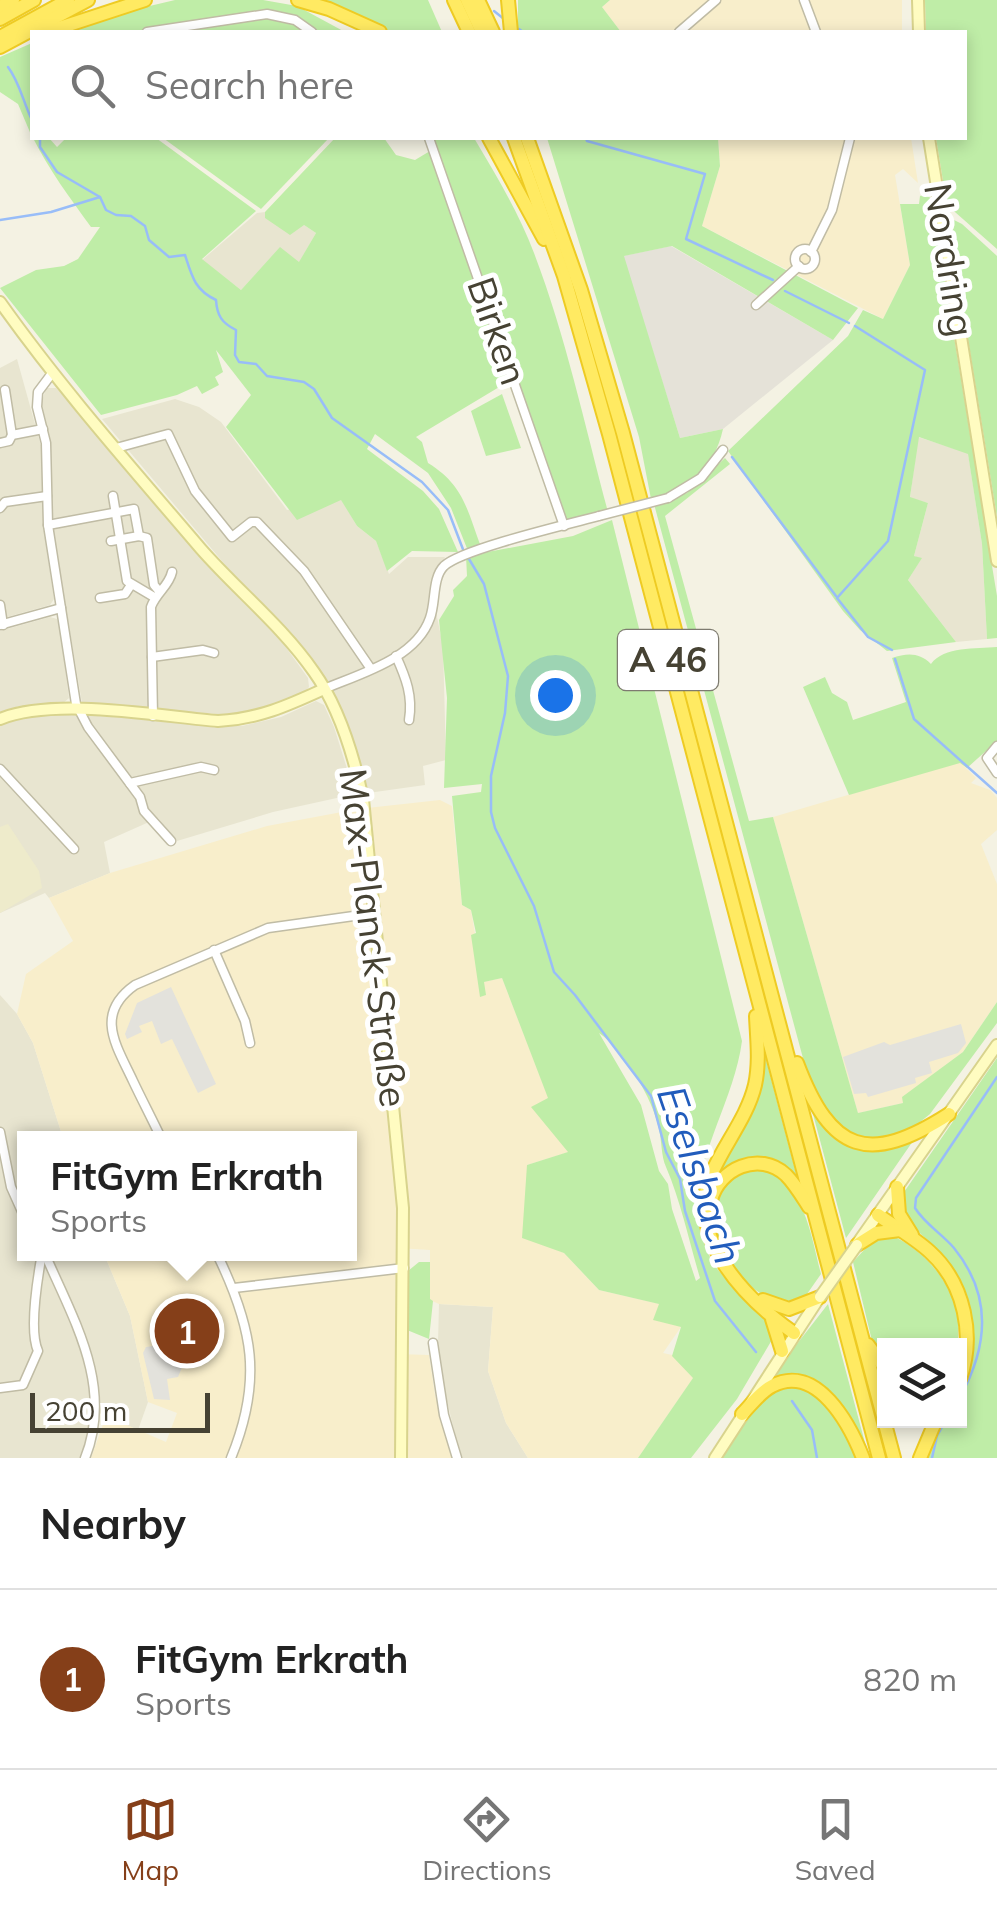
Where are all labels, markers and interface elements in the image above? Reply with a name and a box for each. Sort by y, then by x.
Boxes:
search box [30,30,967,140]
icon: search [65,58,120,113]
text: Search here [145,61,354,109]
street label: Nordring [914,180,986,340]
street label: Birken [457,271,539,391]
road number: A 46 [618,630,718,690]
your location [530,670,581,721]
street label: Max-Planck-Straße [329,766,419,1110]
water label: Eselsbach [647,1079,755,1270]
popup [17,1131,357,1261]
text: FitGym Erkrath [50,1152,324,1200]
text: Sports [50,1200,147,1240]
pin: 1 [154,1294,220,1368]
map controls [877,1338,967,1428]
button: layers [877,1338,967,1428]
scale bar [30,1388,210,1432]
text: 200 m [45,1393,127,1428]
text: Nearby [40,1497,186,1550]
text: FitGym Erkrath [135,1635,409,1683]
text: 1 [63,1659,82,1699]
text: 820 m [863,1659,957,1699]
text: Sports [135,1683,232,1723]
tab: Map [122,1792,179,1887]
tab: Directions [422,1792,552,1887]
tab: Saved [795,1792,875,1887]

